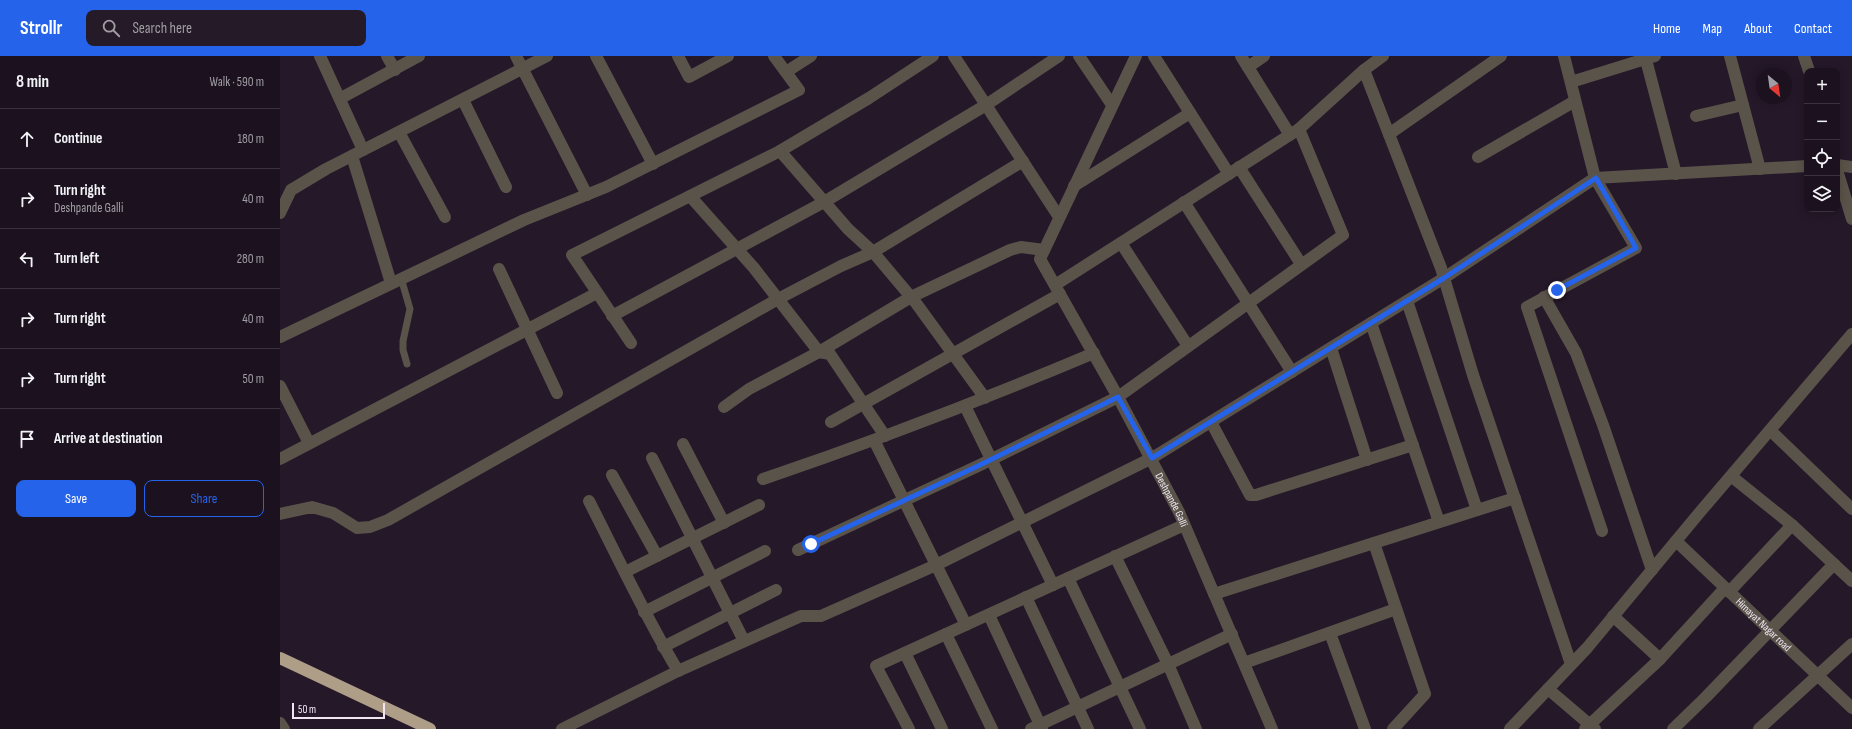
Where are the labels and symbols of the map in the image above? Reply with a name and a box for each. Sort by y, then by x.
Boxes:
north arrow [1756,68,1792,104]
route end [1548,281,1566,299]
street label: Deshpande Galli [1152,471,1191,529]
route start [802,535,820,553]
street label: Himayat Nagar road [1733,595,1794,654]
scale bar [292,701,385,720]

